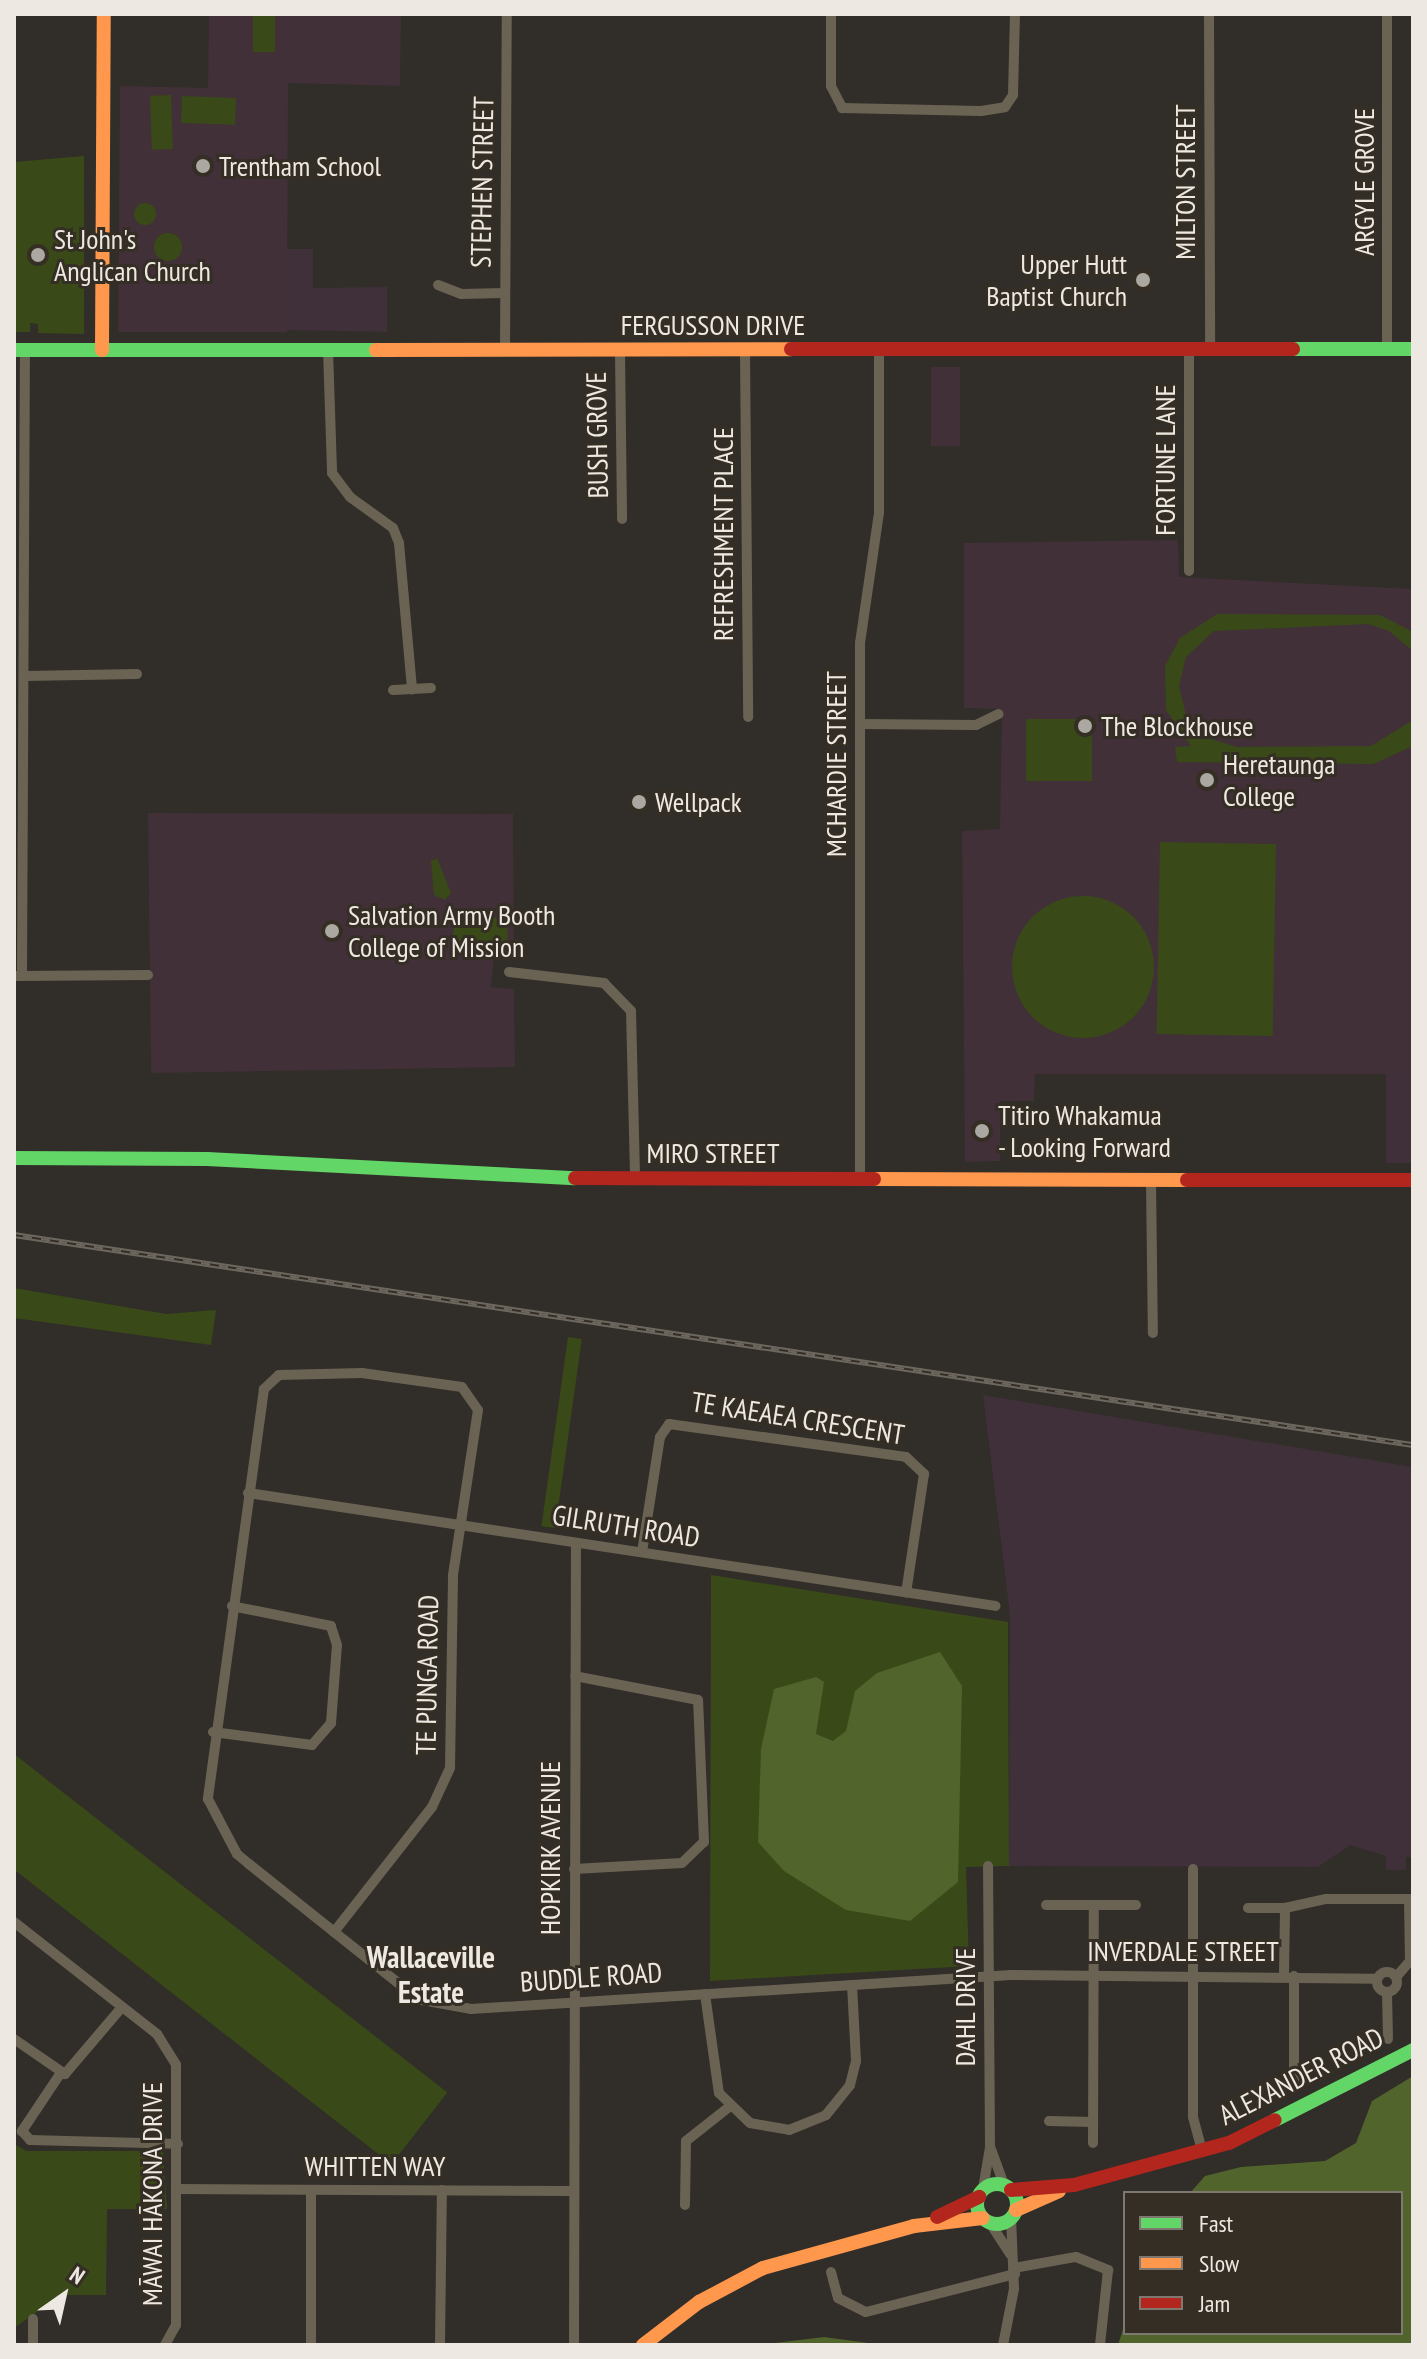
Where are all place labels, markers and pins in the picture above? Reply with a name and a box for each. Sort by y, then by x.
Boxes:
place label: Trentham School [219,149,381,183]
marker: Trentham School [194,157,212,175]
place label: St John's Anglican Church [54,222,211,288]
marker: St John's Anglican Church [29,246,47,264]
place label: Upper Hutt Baptist Church [986,247,1127,313]
marker: Upper Hutt Baptist Church [1134,271,1152,289]
place label: The Blockhouse [1101,709,1254,743]
marker: The Blockhouse [1076,717,1094,735]
place label: Heretaunga College [1223,747,1335,813]
marker: Heretaunga College [1198,771,1216,789]
place label: Wellpack [655,785,742,819]
marker: Wellpack [630,793,648,811]
place label: Salvation Army Booth College of Mission [348,898,557,964]
marker: Salvation Army Booth College of Mission [323,922,341,940]
place label: Titiro Whakamua - Looking Forward [998,1098,1173,1164]
marker: Titiro Whakamua - Looking Forward [973,1122,991,1140]

